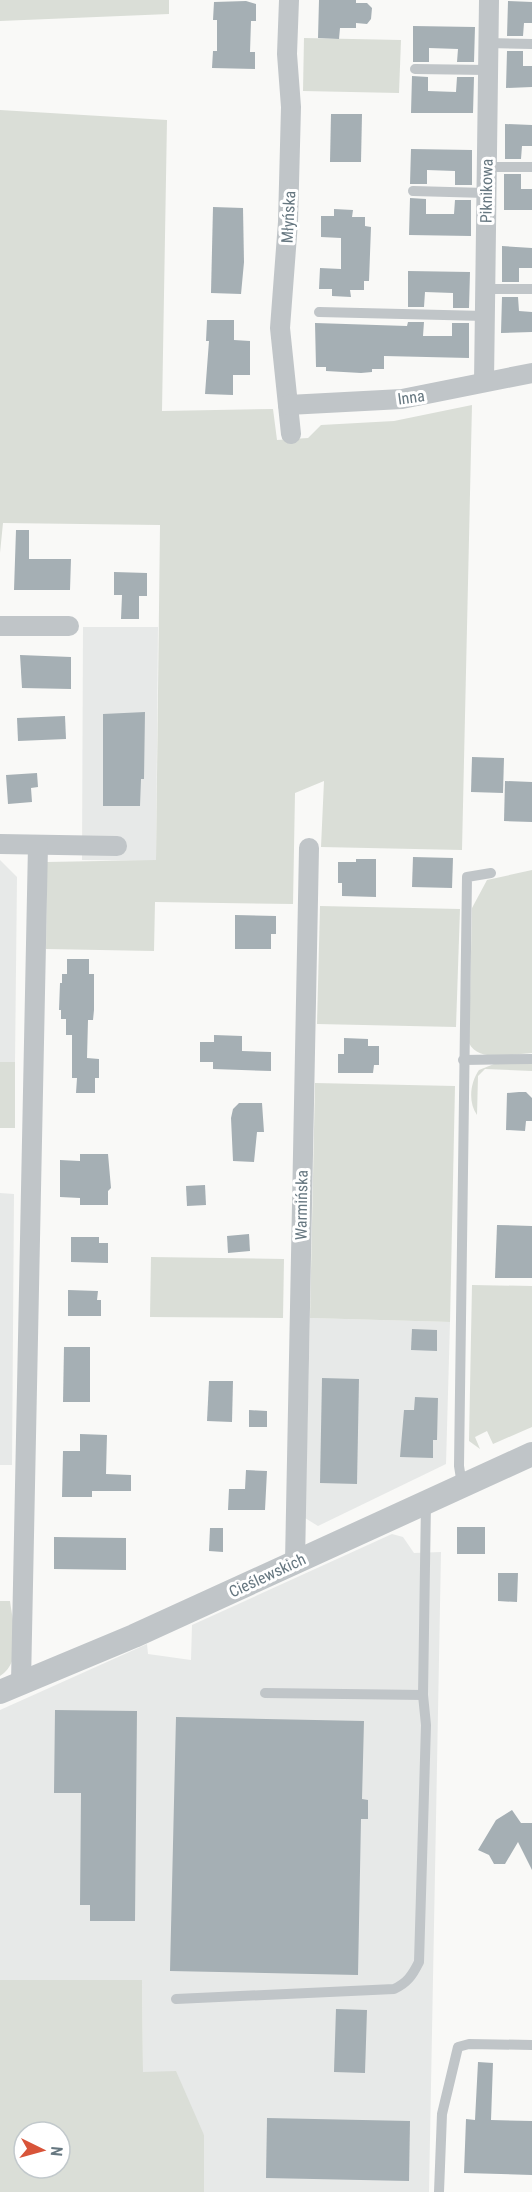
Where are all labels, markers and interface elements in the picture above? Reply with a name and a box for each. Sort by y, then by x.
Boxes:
street label: Piknikowa [476,159,497,223]
street label: Młyńska [278,190,299,244]
street label: Inna [396,386,426,409]
street label: Warmińska [291,1170,312,1240]
street label: Cieślewskich [226,1549,309,1601]
north arrow [12,2120,72,2180]
text: N [47,2146,66,2157]

